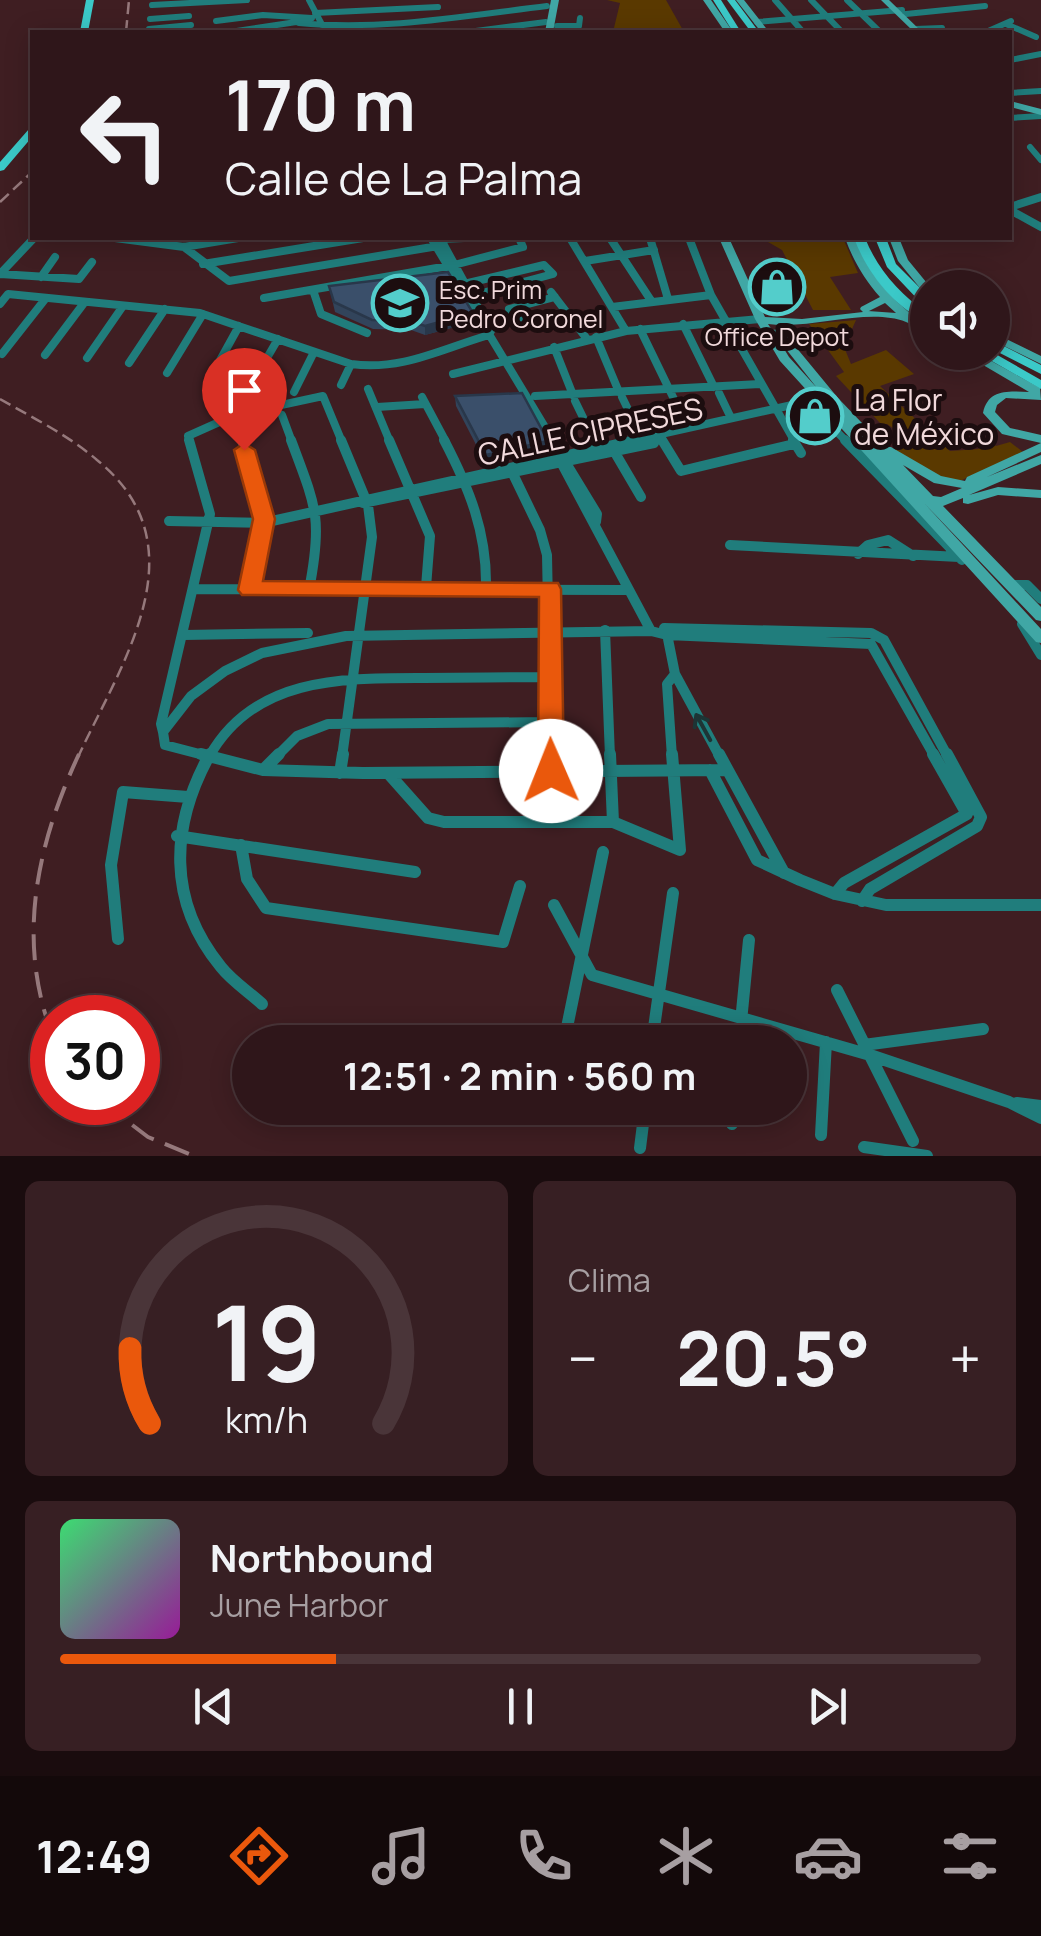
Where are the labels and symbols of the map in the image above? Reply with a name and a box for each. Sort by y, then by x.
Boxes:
shop icon: Office Depot [747,257,807,317]
place label: Esc. Prim Pedro Coronel [439,272,603,336]
school or university icon: Esc. Prim Pedro Coronel [370,273,430,333]
place label: Office Depot [705,319,849,354]
pin [202,348,287,451]
place label: La Flor de México [854,379,994,454]
shop icon: La Flor de México [785,386,845,446]
street label: CALLE CIPRESES [474,387,706,475]
one-way arrow [693,713,713,742]
position arrow [499,719,603,823]
speed limit sign: 30 [30,995,160,1125]

